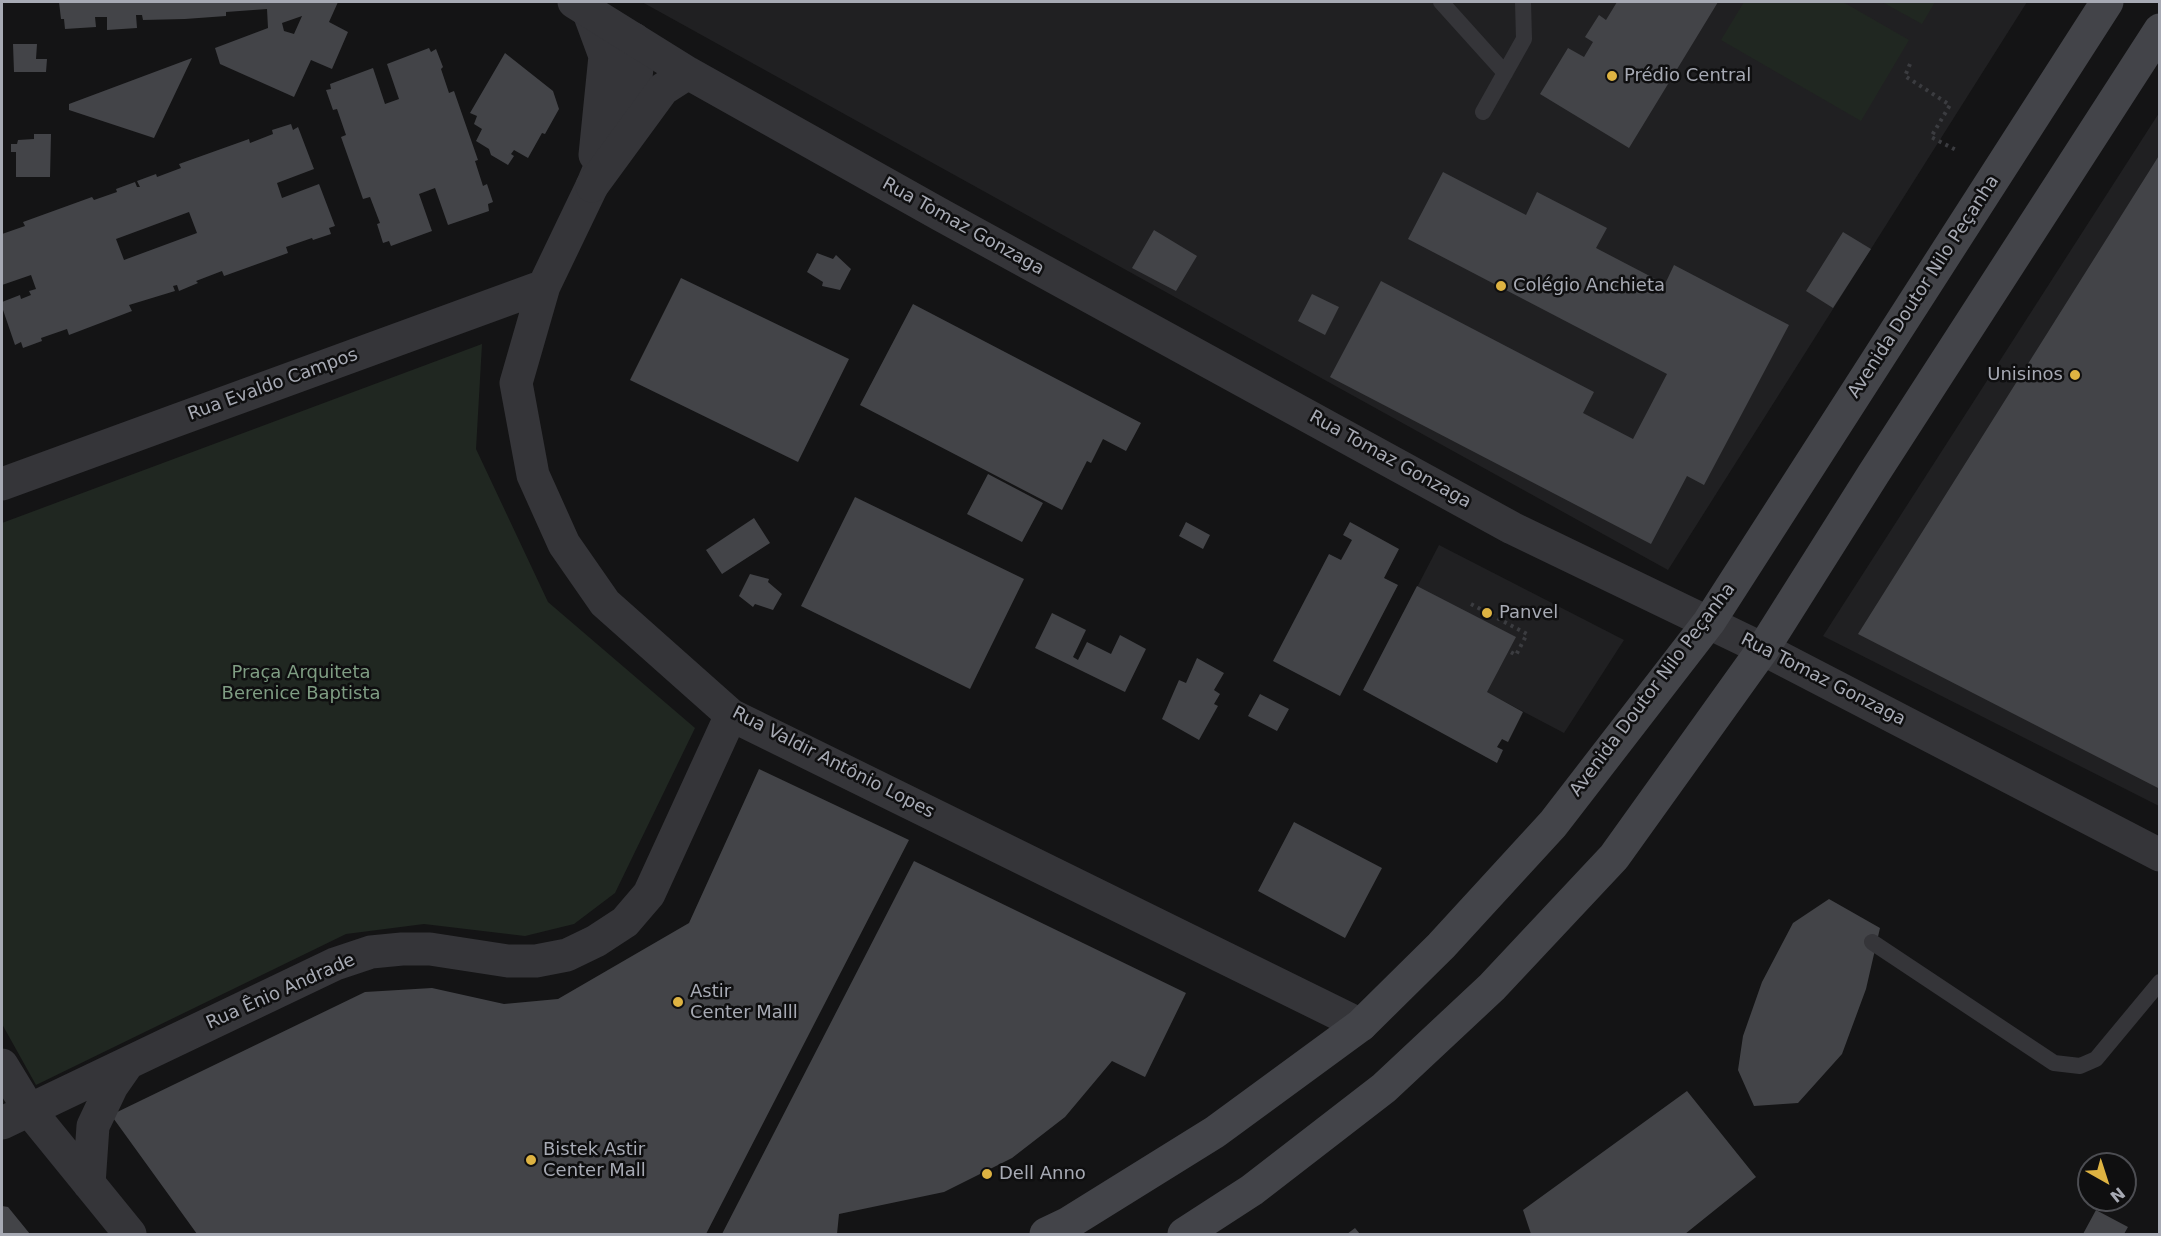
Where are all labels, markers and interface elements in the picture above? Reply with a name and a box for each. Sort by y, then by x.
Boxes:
place label: Prédio Central [1624,65,1751,87]
marker: Prédio Central [1605,69,1619,83]
street label: Avenida Doutor Nilo Peçanha [1844,172,2004,402]
street label: Rua Tomaz Gonzaga [878,173,1048,281]
place label: Colégio Anchieta [1513,275,1665,297]
marker: Colégio Anchieta [1494,279,1508,293]
street label: Rua Evaldo Campos [185,344,361,426]
place label: Unisinos [1987,364,2063,386]
marker: Unisinos [2068,368,2082,382]
street label: Rua Tomaz Gonzaga [1305,406,1475,514]
street label: Avenida Doutor Nilo Peçanha [1566,579,1740,801]
place label: Panvel [1499,602,1558,624]
marker: Panvel [1480,606,1494,620]
street label: Rua Tomaz Gonzaga [1737,629,1909,731]
park label: Praça Arquiteta Berenice Baptista [222,662,380,704]
street label: Rua Valdir Antônio Lopes [728,703,938,823]
street label: Rua Ênio Andrade [203,950,359,1034]
place label: Astir Center Malll [690,981,798,1024]
marker: Astir Center Malll [671,995,685,1009]
place label: Bistek Astir Center Mall [543,1139,646,1182]
north arrow [2077,1152,2137,1212]
marker: Bistek Astir Center Mall [524,1153,538,1167]
place label: Dell Anno [999,1163,1086,1185]
marker: Dell Anno [980,1167,994,1181]
text: N [2106,1183,2129,1206]

